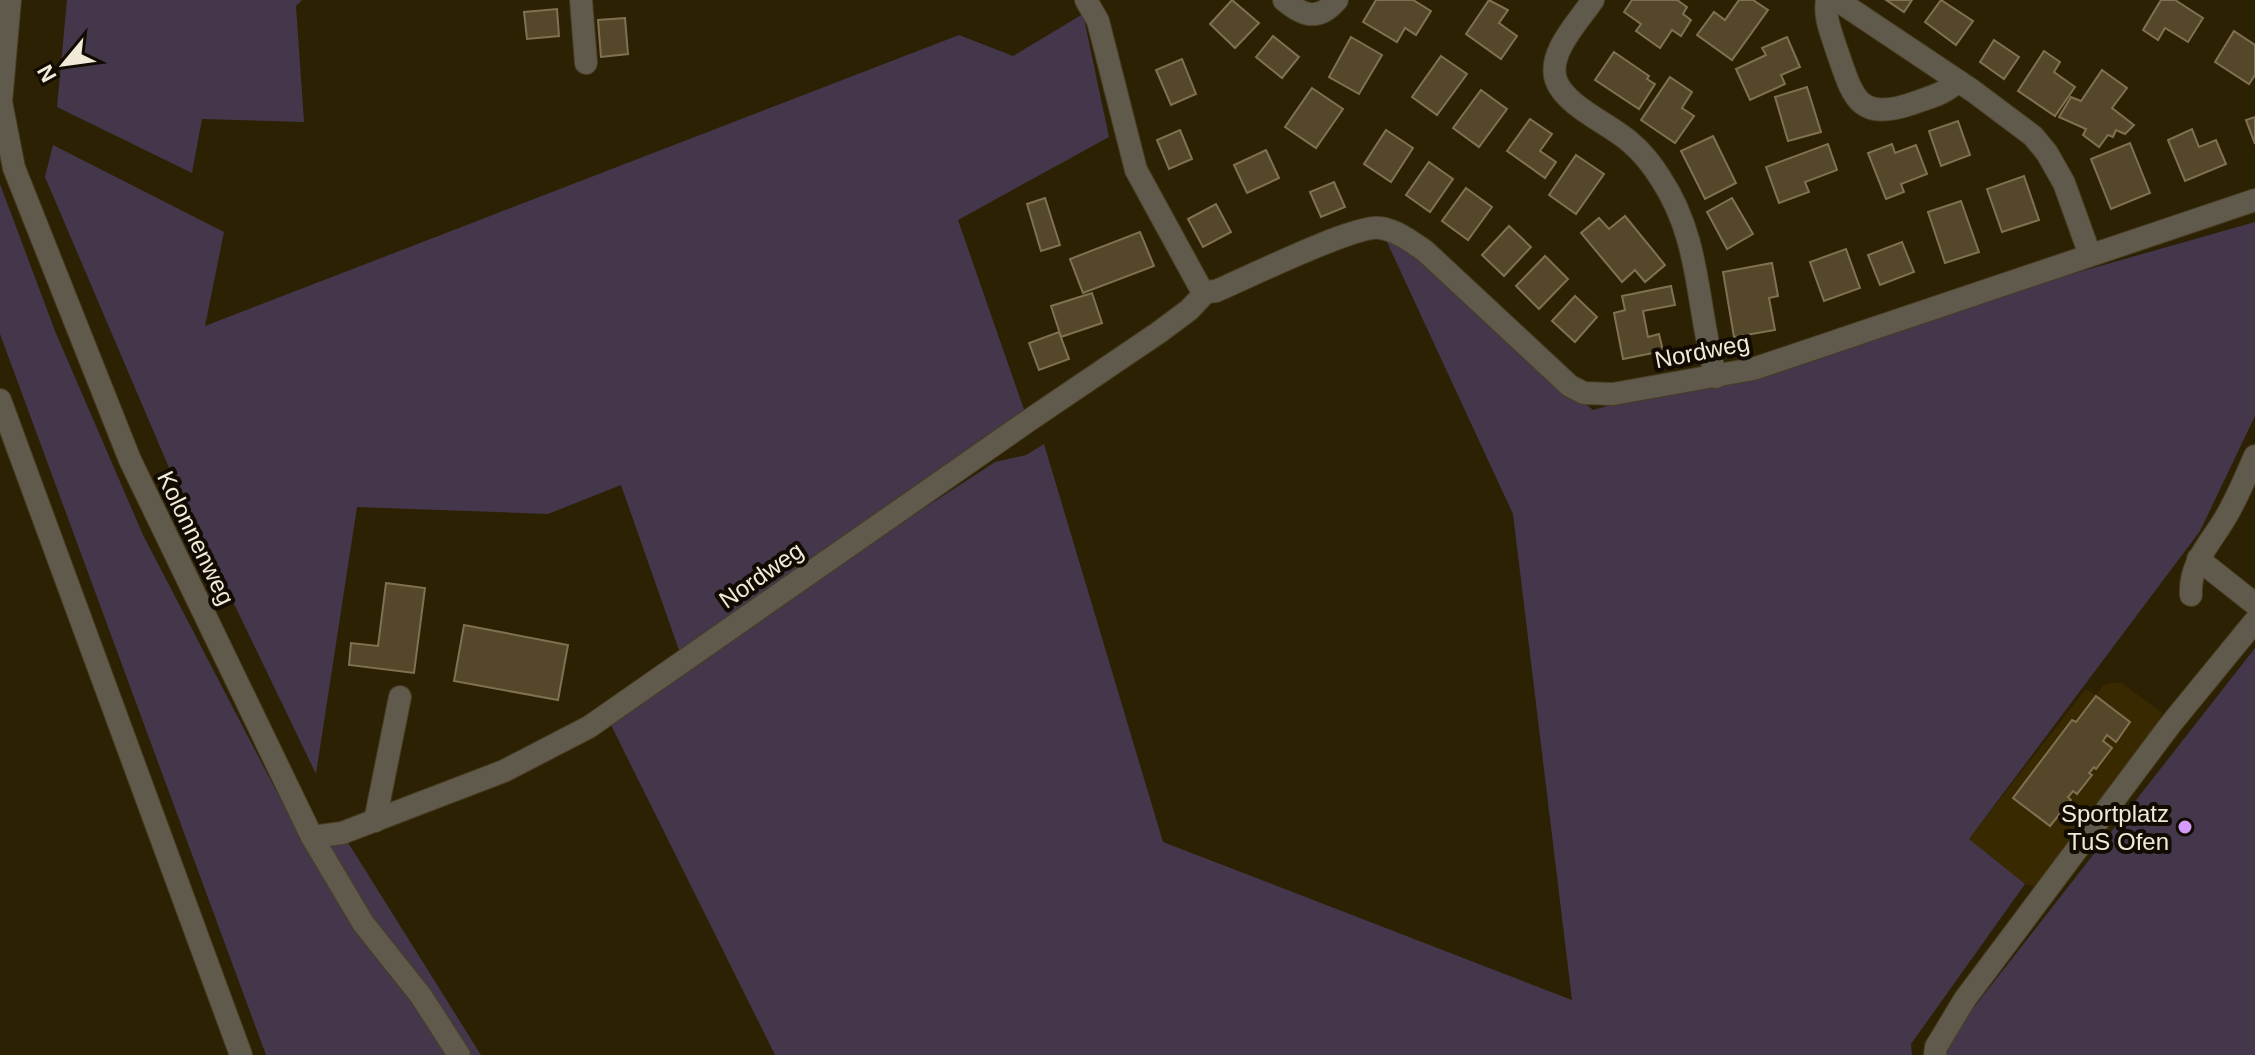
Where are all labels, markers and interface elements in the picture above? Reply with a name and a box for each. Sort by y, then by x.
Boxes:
north arrow [24,24,104,104]
text: N [32,60,62,86]
street label: Nordweg [1652,329,1752,373]
street label: Kolonnenweg [152,467,240,609]
street label: Nordweg [714,536,808,614]
place label: Sportplatz TuS Ofen [2061,800,2169,855]
marker: Sportplatz TuS Ofen [2176,818,2194,836]

